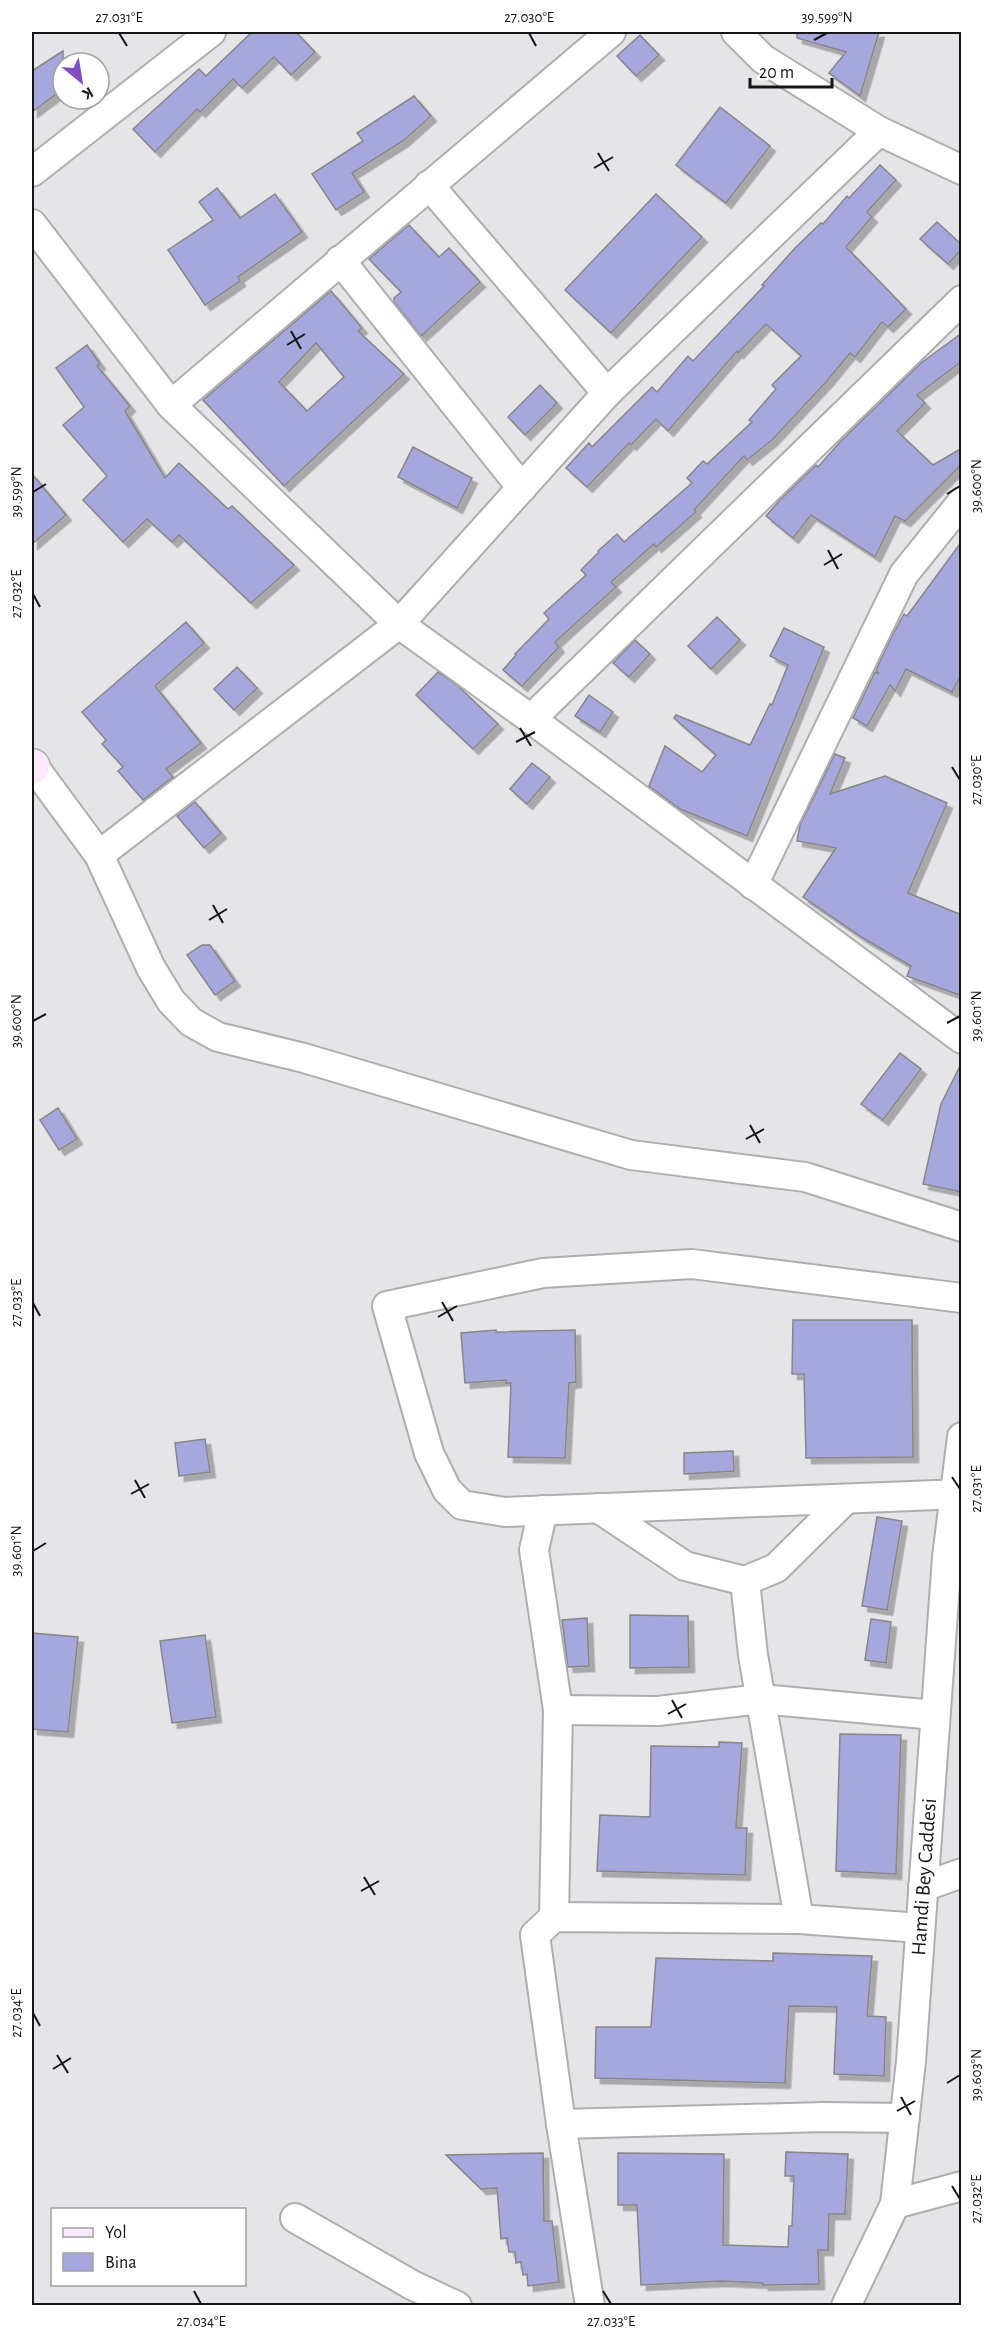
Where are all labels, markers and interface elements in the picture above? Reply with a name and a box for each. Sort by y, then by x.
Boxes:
text: 27.031°E [95,10,143,25]
text: 27.030°E [504,10,554,25]
text: 39.599°N [801,10,853,25]
north arrow [51,51,111,111]
scale bar [750,51,832,89]
text: 20 m [759,64,794,82]
text: K [79,84,96,103]
text: 39.600°N [969,459,984,513]
text: 39.599°N [9,466,24,518]
text: 27.032°E [9,569,24,619]
text: 27.030°E [969,755,984,805]
text: 39.601°N [969,990,984,1042]
text: 39.600°N [9,994,24,1048]
text: 27.033°E [9,1279,24,1327]
text: 27.031°E [969,1465,984,1513]
text: 39.601°N [9,1525,24,1577]
street label: Hamdi Bey Caddesi [908,1798,940,1956]
text: 27.034°E [9,1988,24,2038]
text: 39.603°N [969,2049,984,2101]
text: 27.032°E [969,2174,984,2224]
legend [51,2208,246,2286]
text: Yol [105,2224,127,2242]
text: Bina [105,2254,137,2272]
text: 27.034°E [176,2314,226,2329]
text: 27.033°E [587,2314,635,2329]

